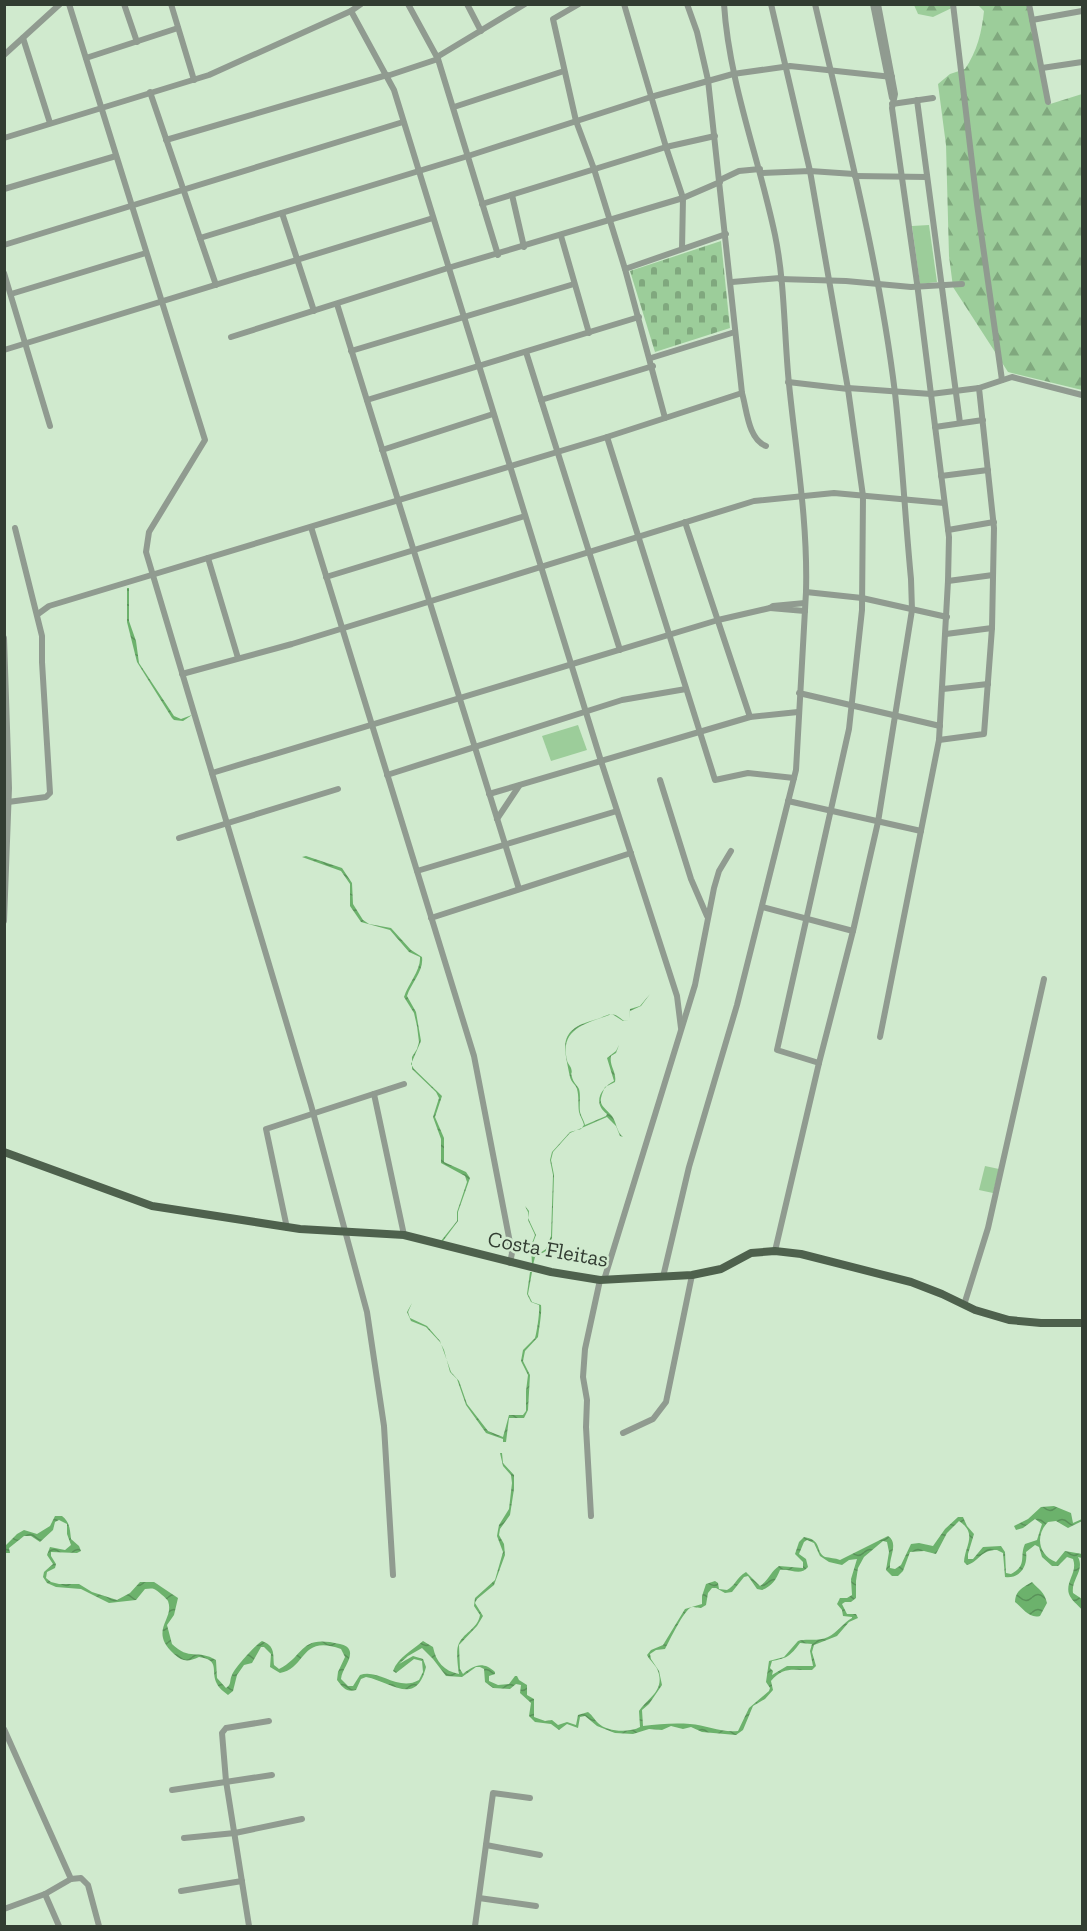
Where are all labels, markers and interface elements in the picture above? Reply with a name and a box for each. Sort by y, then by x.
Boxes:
street label: Costa Fleitas [486,1225,610,1273]

